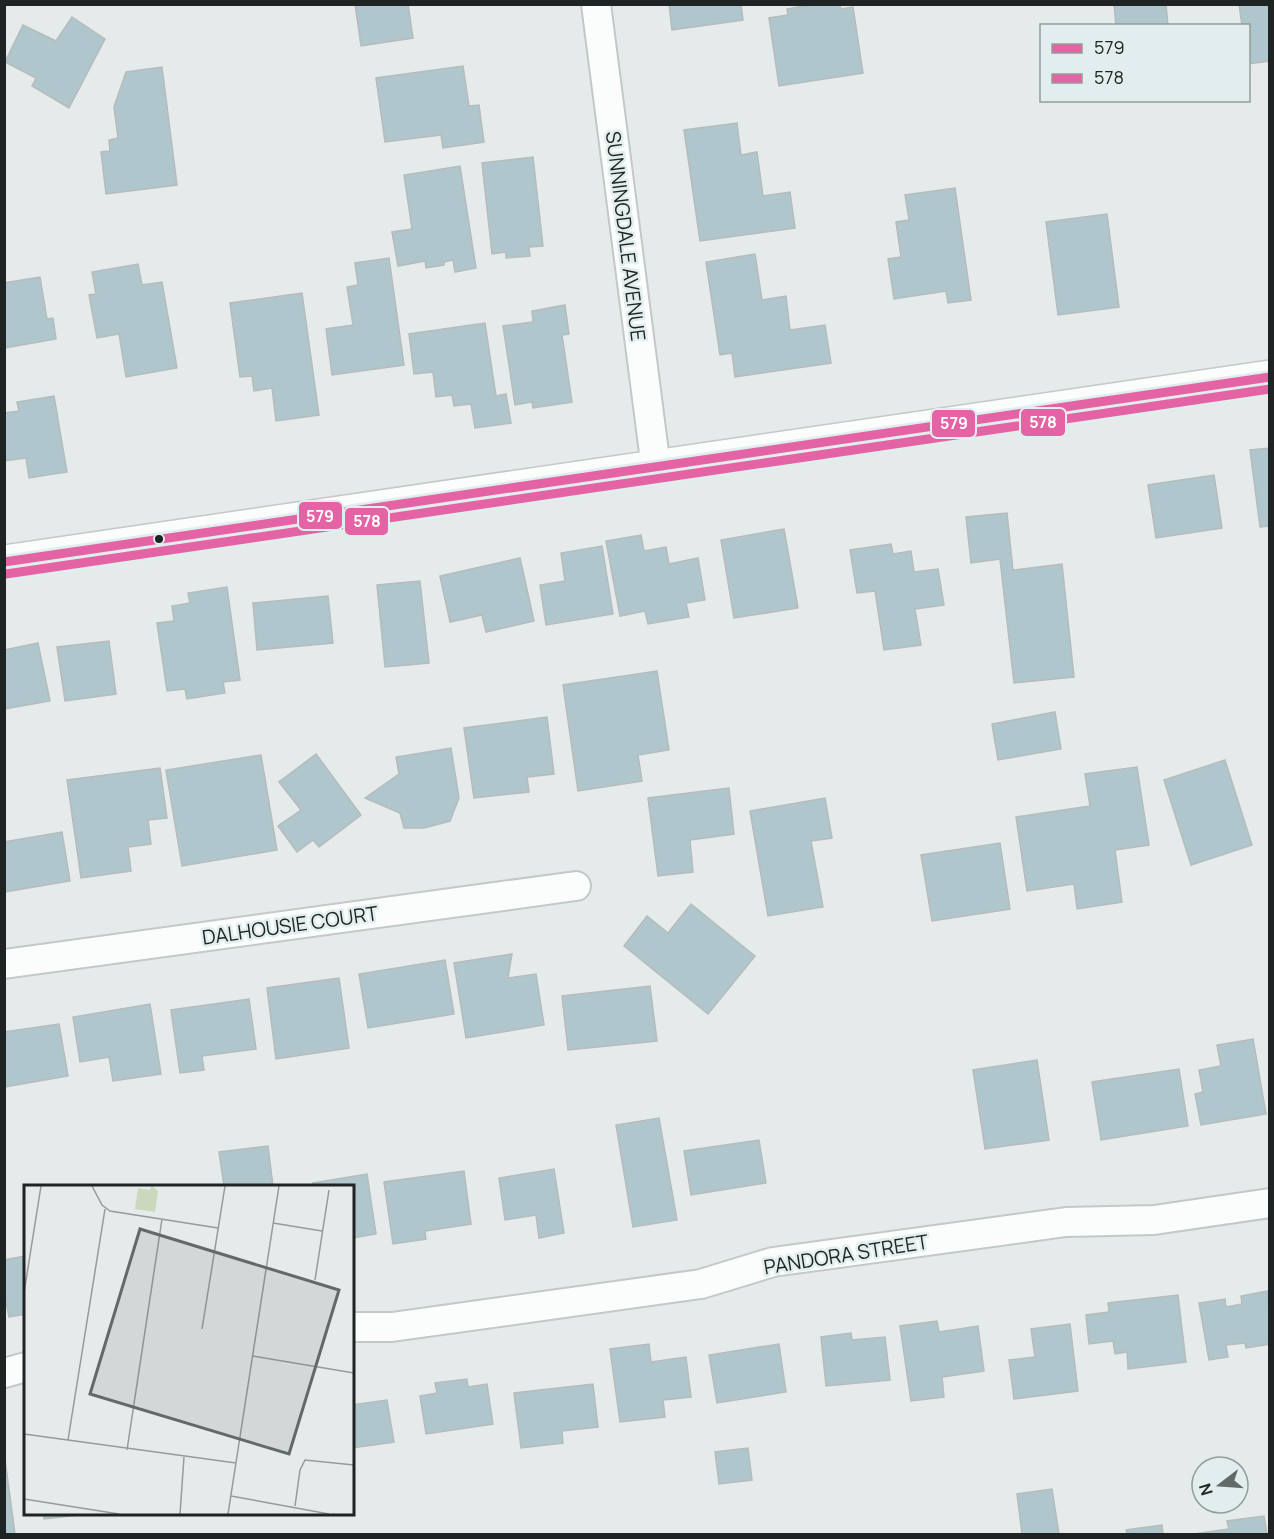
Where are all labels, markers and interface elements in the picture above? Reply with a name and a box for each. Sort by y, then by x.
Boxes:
legend [1040,24,1250,102]
text: 579 [1094,35,1125,59]
text: 578 [1094,65,1124,89]
street label: SUNNINGDALE AVENUE [600,129,652,343]
line badge: 578 [1020,408,1066,437]
line badge: 579 [931,409,976,438]
text: 578 [1029,411,1057,433]
text: 579 [940,412,968,434]
line badge: 579 [298,501,343,530]
text: 579 [306,505,334,527]
line badge: 578 [344,507,389,536]
text: 578 [353,510,381,532]
unlabelled marker [153,533,165,545]
street label: DALHOUSIE COURT [200,899,380,951]
inset map [24,1185,354,1515]
street label: PANDORA STREET [762,1228,930,1280]
north arrow [1190,1455,1250,1515]
text: N [1193,1481,1218,1498]

